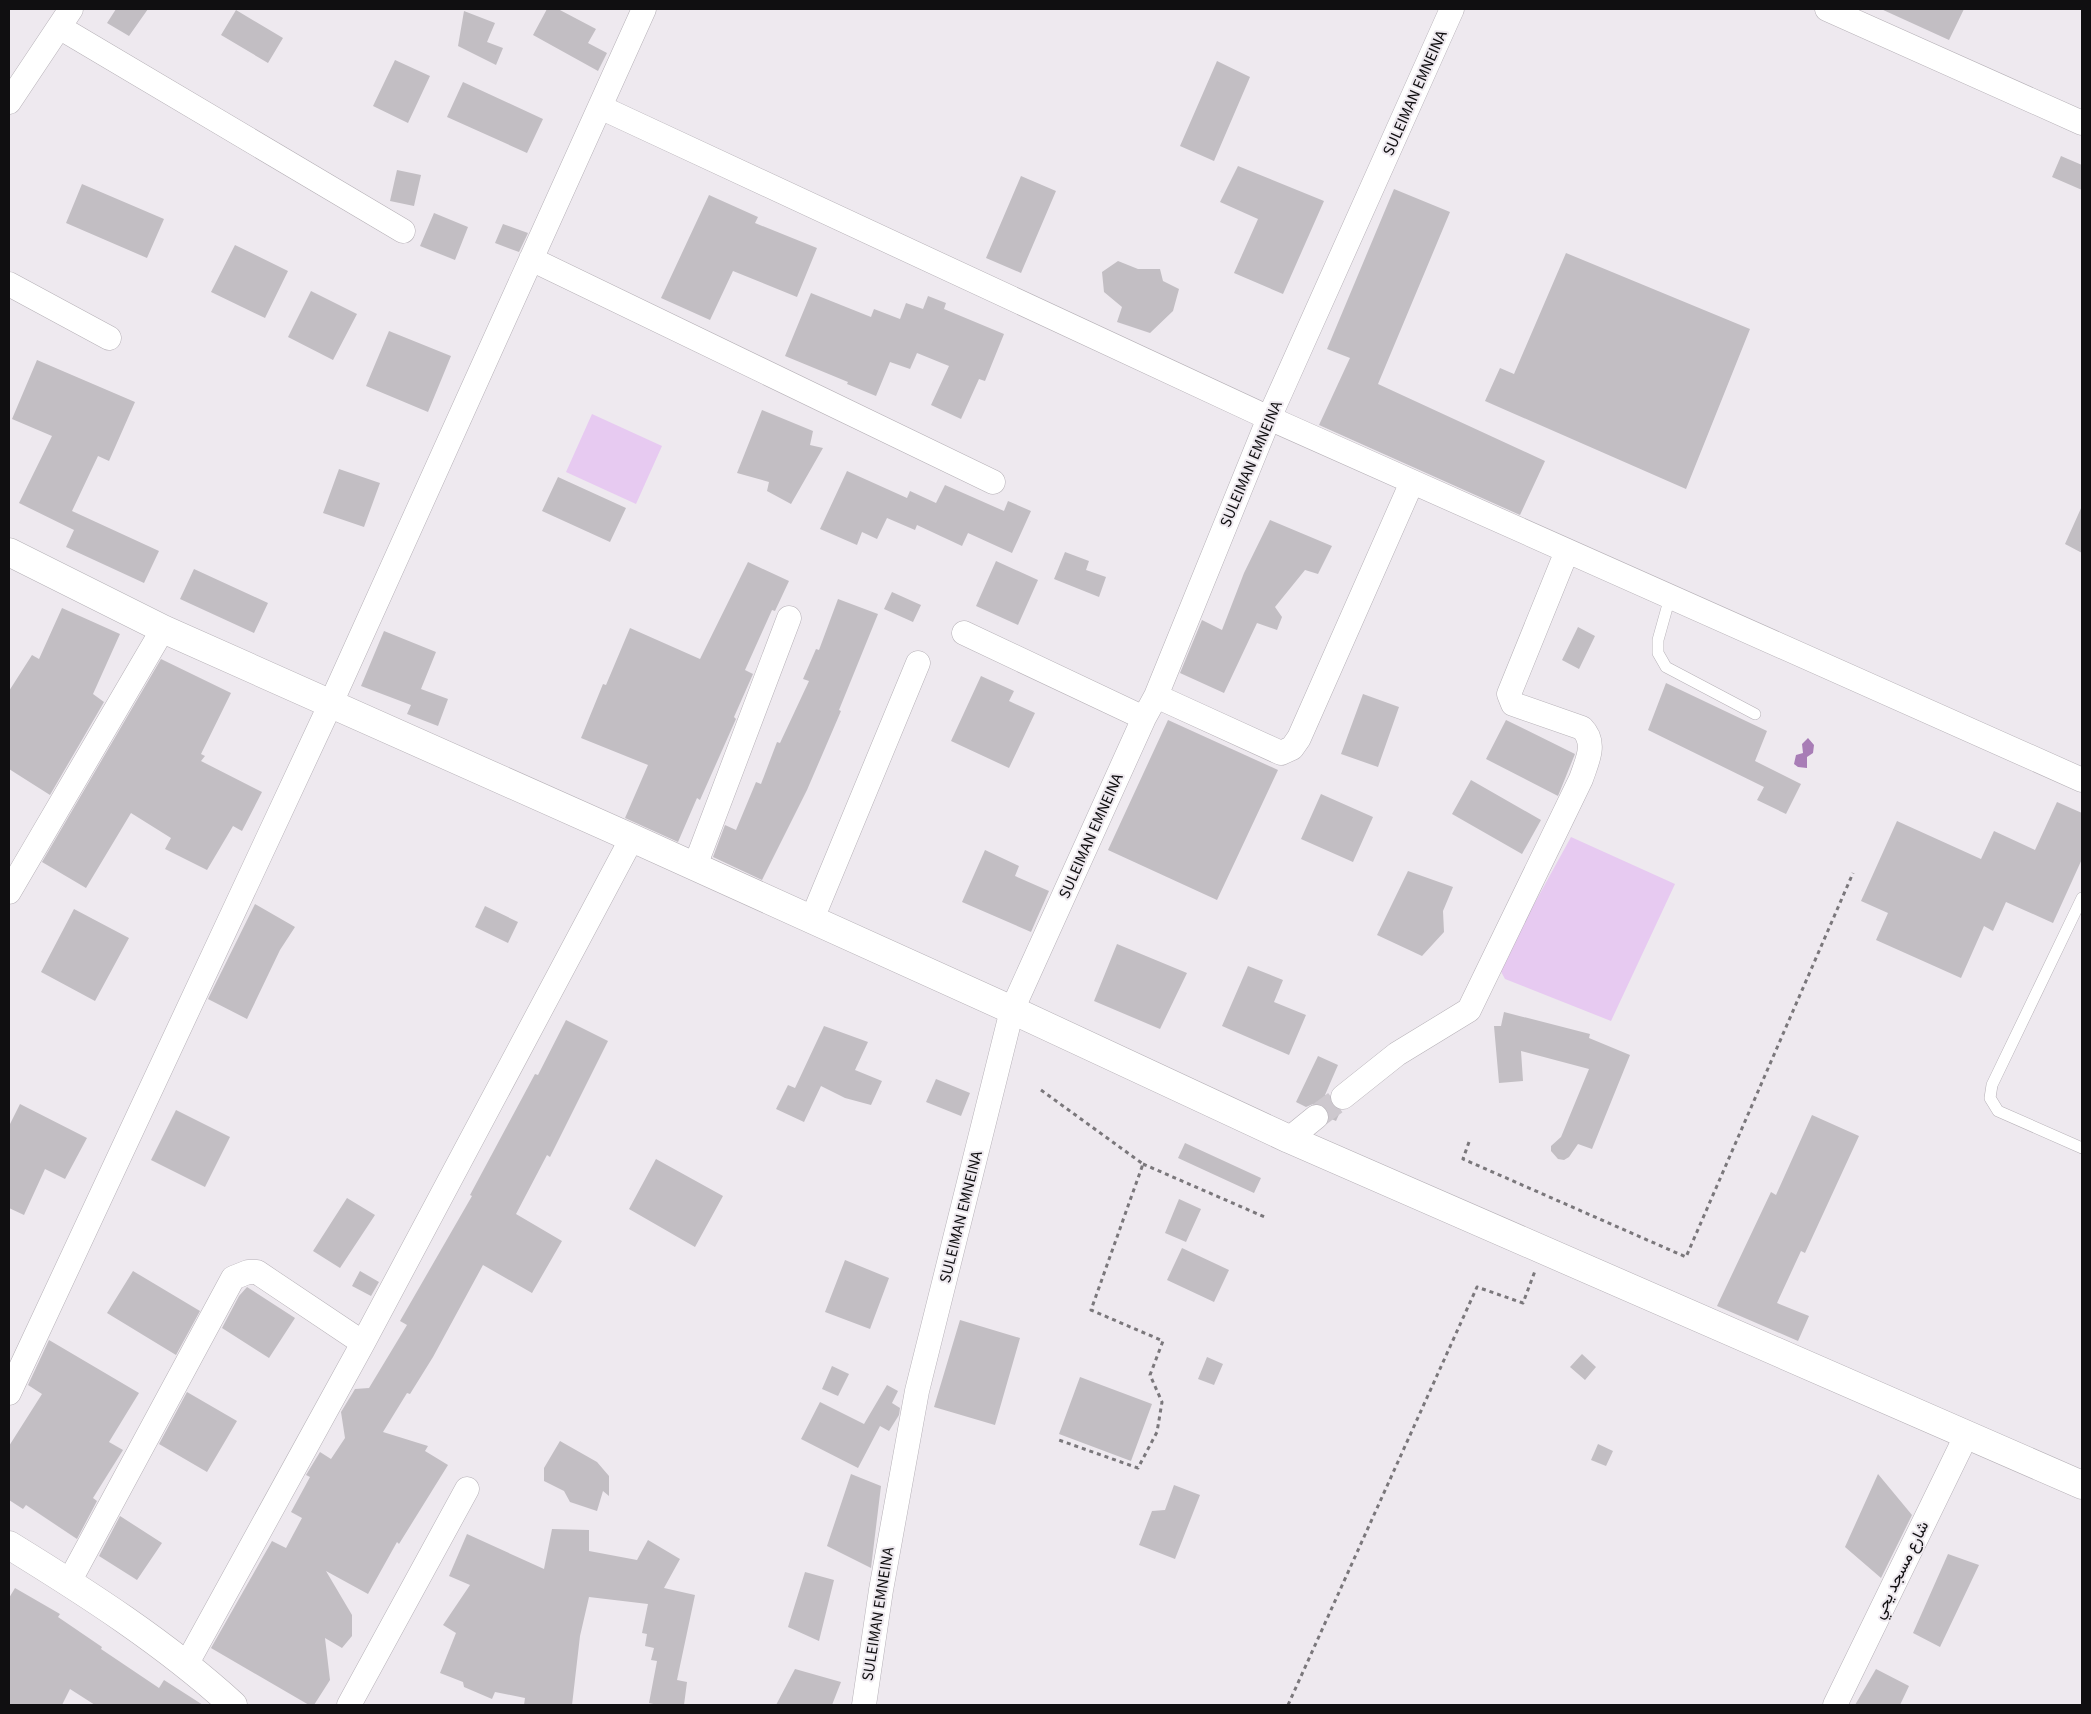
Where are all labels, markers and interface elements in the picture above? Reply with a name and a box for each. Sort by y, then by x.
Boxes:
street label: SULEIMAN EMNEINA [1377,26,1453,159]
street label: SULEIMAN EMNEINA [1214,397,1288,531]
street label: SULEIMAN EMNEINA [1053,769,1129,902]
street label: SULEIMAN EMNEINA [934,1148,988,1285]
street label: شارع مسجد يحي [1868,1517,1936,1623]
street label: SULEIMAN EMNEINA [857,1545,899,1683]

